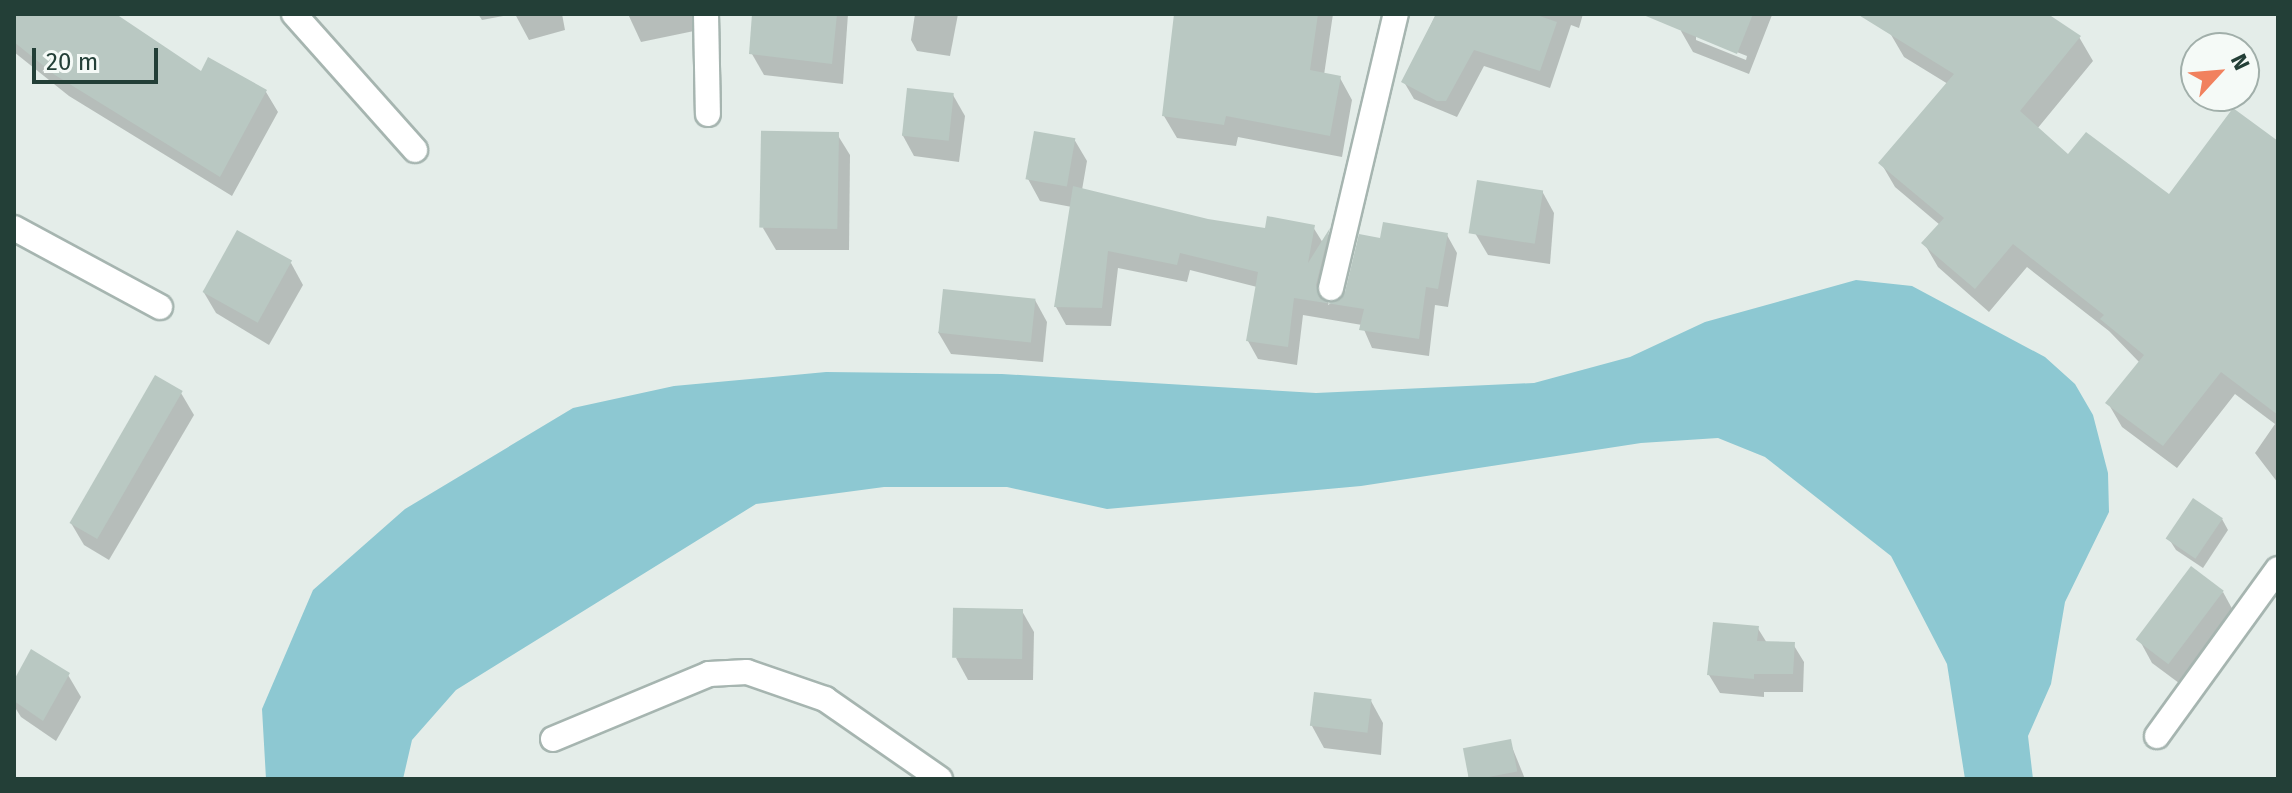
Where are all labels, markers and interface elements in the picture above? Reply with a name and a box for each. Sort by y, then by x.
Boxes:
scale bar [36,32,162,82]
north arrow [2180,32,2260,112]
text: 20 m [46,48,98,76]
text: N [2225,50,2256,75]

